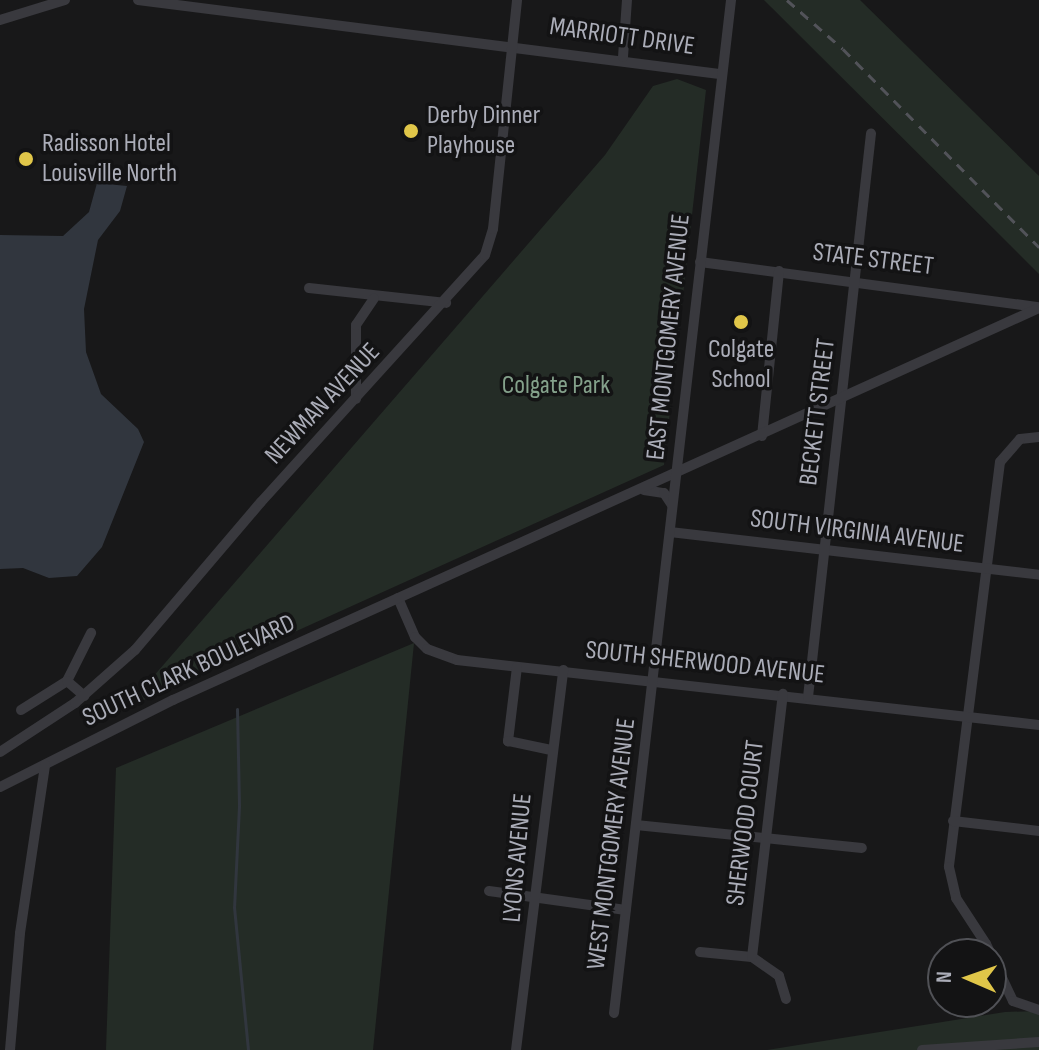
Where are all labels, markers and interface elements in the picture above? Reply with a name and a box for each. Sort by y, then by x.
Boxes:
street label: MARRIOTT DRIVE [548,11,696,63]
place label: Derby Dinner Playhouse [427,100,540,162]
marker: Derby Dinner Playhouse [402,122,420,140]
place label: Radisson Hotel Louisville North [42,128,177,190]
marker: Radisson Hotel Louisville North [17,150,35,168]
street label: EAST MONTGOMERY AVENUE [641,212,697,462]
street label: STATE STREET [811,237,935,283]
marker: Colgate School [732,313,750,331]
place label: Colgate School [708,334,774,396]
street label: NEWMAN AVENUE [259,337,387,471]
street label: BECKETT STREET [794,337,842,487]
park label: Colgate Park [502,370,610,402]
street label: SOUTH VIRGINIA AVENUE [748,503,966,561]
street label: SOUTH CLARK BOULEVARD [78,608,300,734]
street label: SOUTH SHERWOOD AVENUE [584,635,826,691]
street label: WEST MONTGOMERY AVENUE [581,716,643,972]
street label: SHERWOOD COURT [720,738,772,908]
street label: LYONS AVENUE [497,792,539,924]
north arrow [927,938,1007,1018]
text: N [931,971,958,984]

